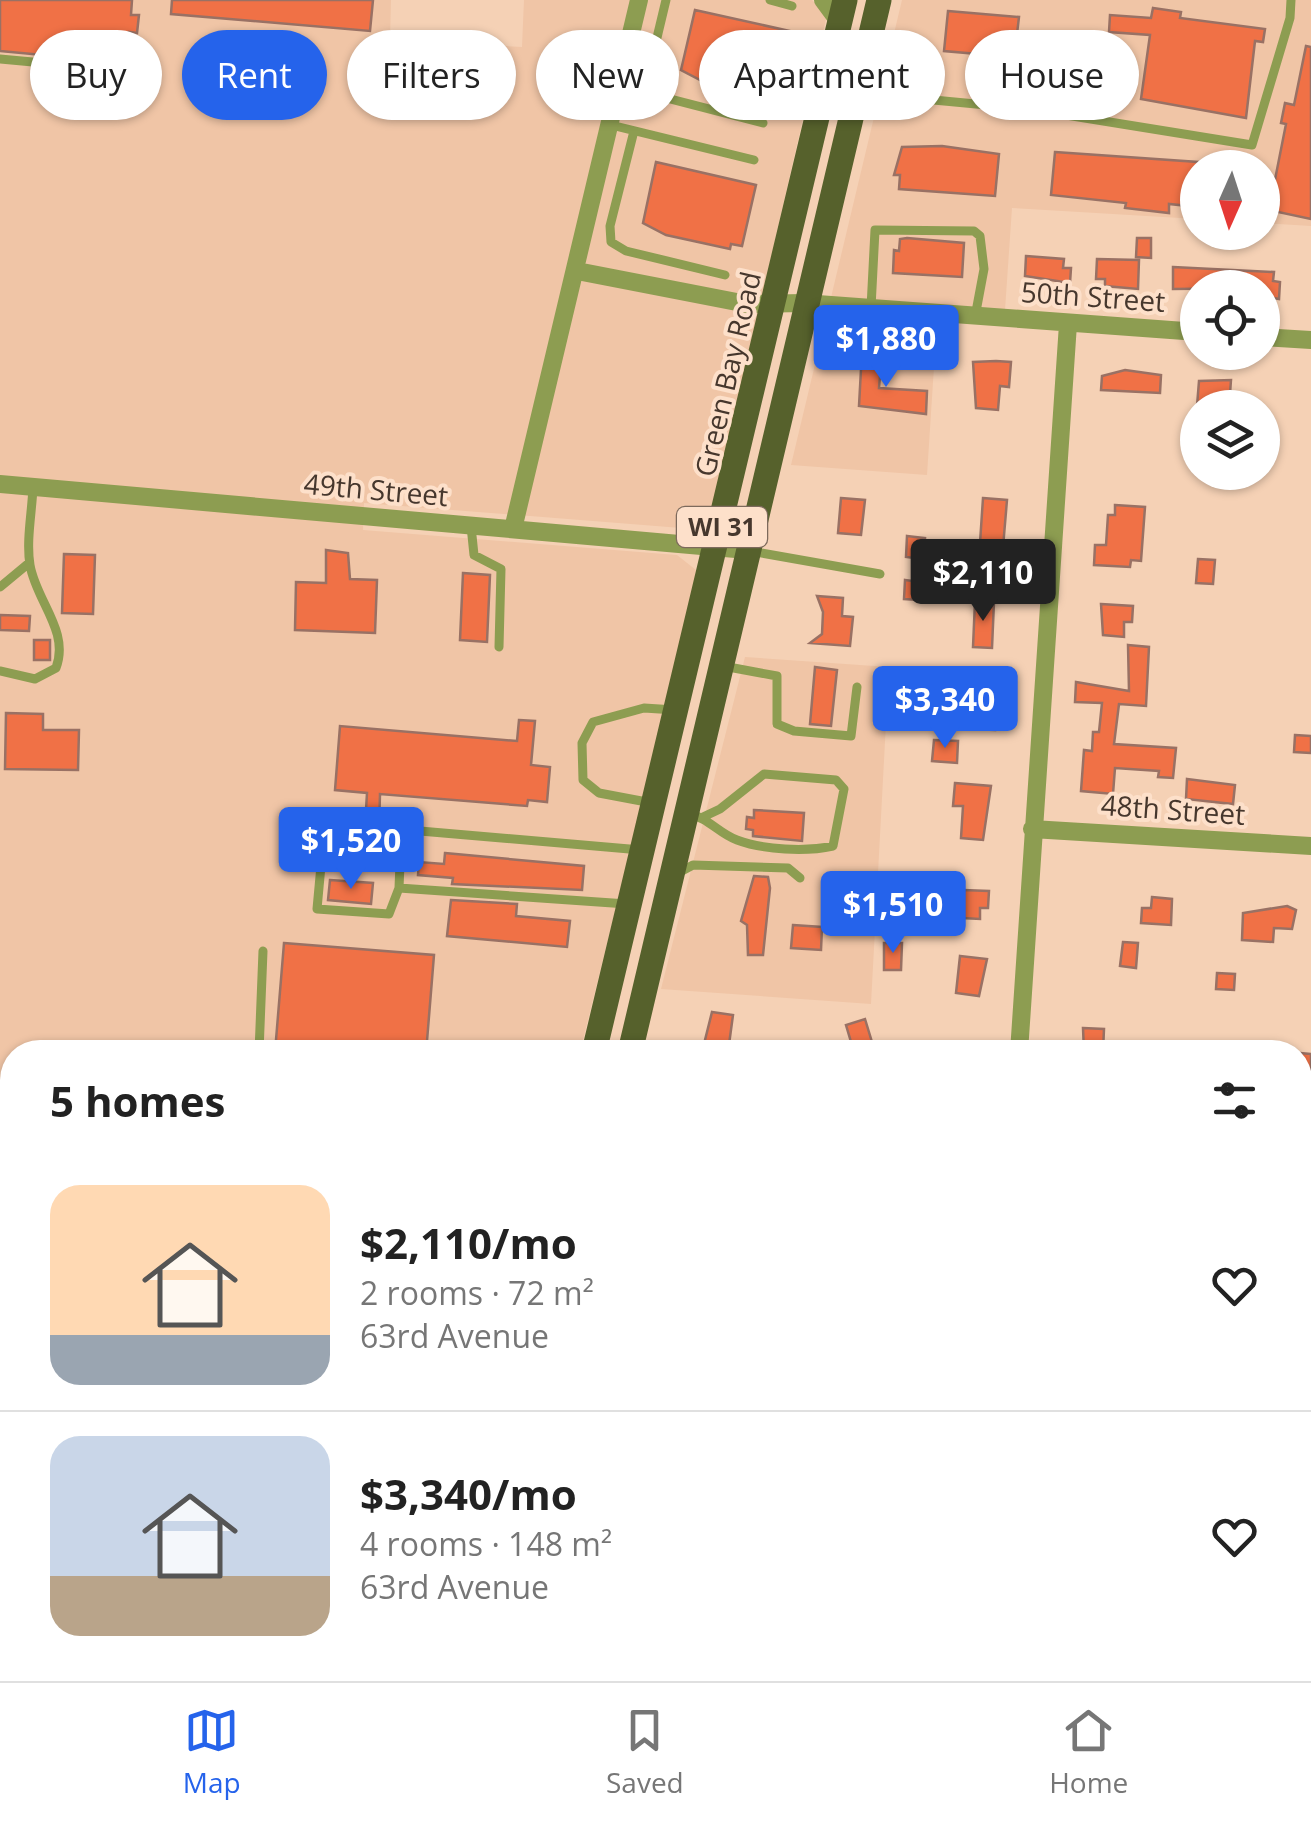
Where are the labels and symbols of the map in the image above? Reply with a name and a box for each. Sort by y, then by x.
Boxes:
north arrow [1180,150,1280,250]
street label: Green Bay Road [685,267,769,480]
street label: 50th Street [1020,272,1167,320]
pin: $1,880 [805,305,967,390]
street label: 49th Street [302,464,450,514]
road number: WI 31 [677,507,767,547]
pin: $2,110 [902,539,1064,624]
pin: $3,340 [864,666,1026,751]
street label: 48th Street [1100,785,1247,833]
pin: $1,520 [270,807,432,892]
pin: $1,510 [812,871,974,956]

